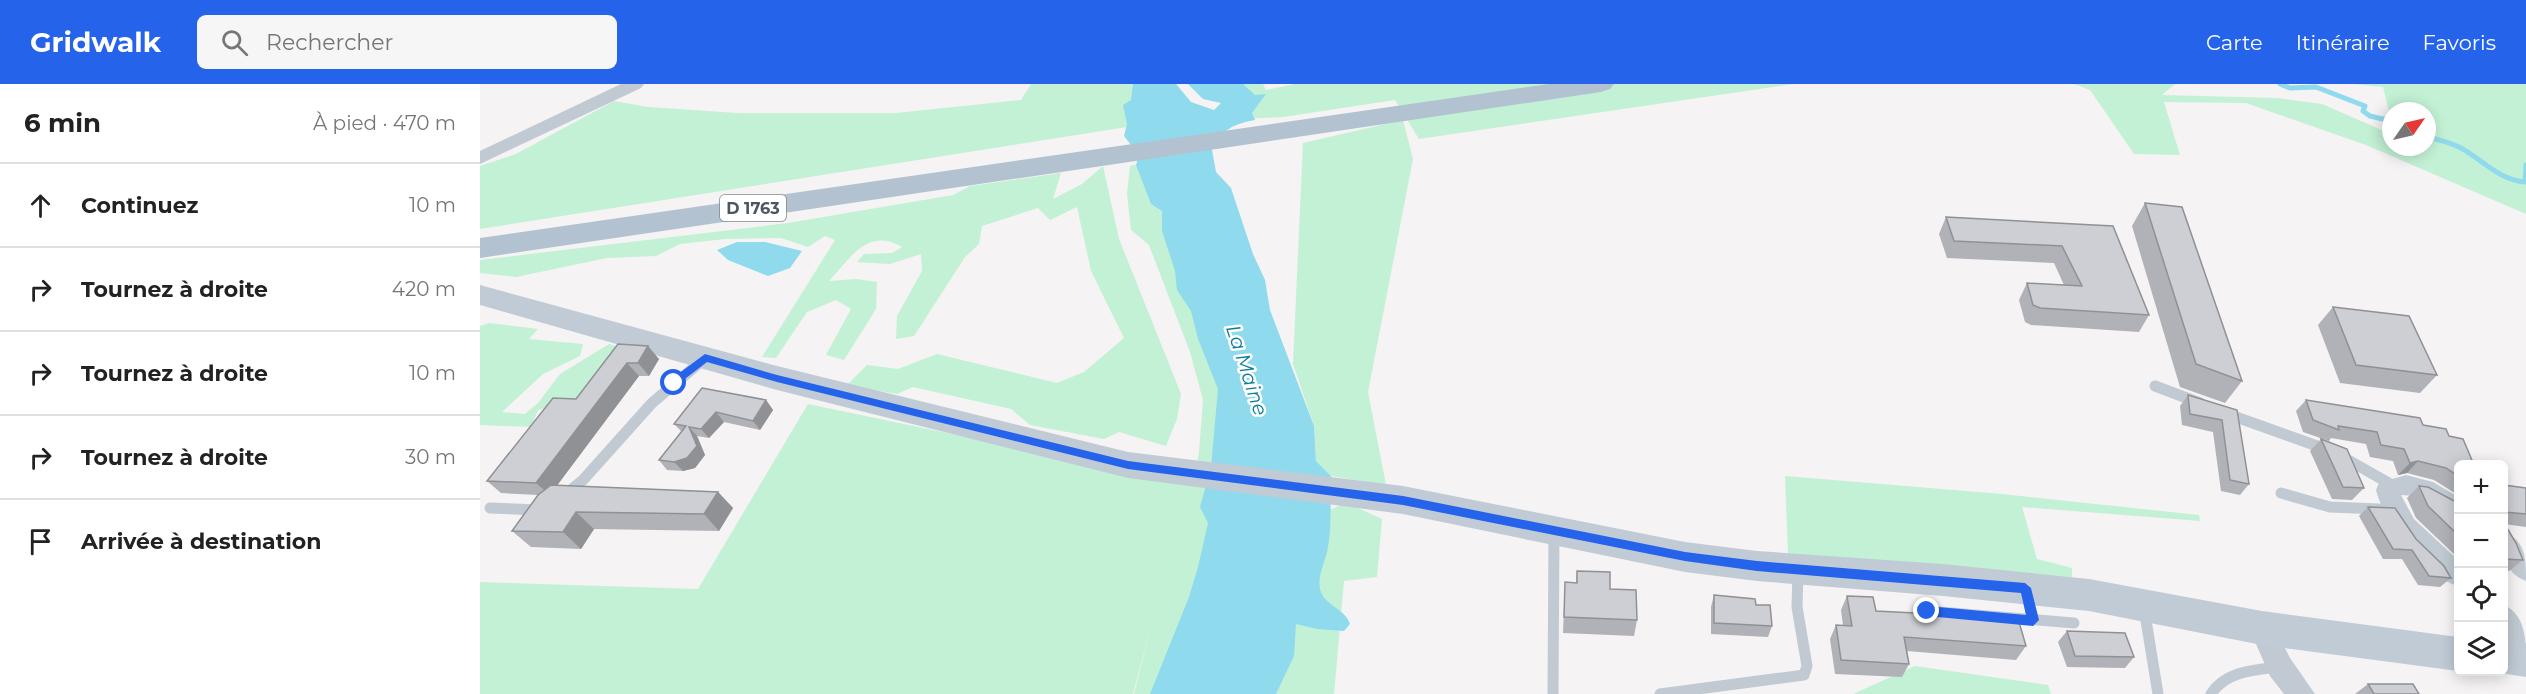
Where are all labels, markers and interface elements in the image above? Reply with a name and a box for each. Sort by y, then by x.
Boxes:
search box [197,15,617,69]
text: Gridwalk [30,25,161,59]
icon: search [218,26,251,59]
text: Rechercher [266,29,393,56]
text: Carte [2206,30,2263,55]
text: Itinéraire [2296,30,2390,55]
text: Favoris [2423,30,2496,55]
north arrow [2382,102,2436,156]
text: 6 min [24,107,101,139]
text: À pied · 470 m [313,111,456,135]
icon: ahead [24,189,57,222]
text: Continuez [81,192,198,219]
text: 10 m [409,193,456,217]
road number: D 1763 [720,195,786,221]
icon: right [24,273,57,306]
text: Tournez à droite [81,276,268,303]
text: 420 m [392,277,456,301]
water label: La Maine [1221,322,1273,418]
icon: right [24,357,57,390]
text: Tournez à droite [81,360,268,387]
text: 10 m [409,361,456,385]
route start [660,369,686,395]
icon: right [24,441,57,474]
text: Tournez à droite [81,444,268,471]
text: 30 m [405,445,456,469]
map controls [2454,460,2508,676]
button: + [2454,460,2508,514]
button: − [2454,514,2508,568]
icon: arrive [24,525,57,558]
text: Arrivée à destination [81,528,321,555]
button: locate [2454,568,2508,622]
route end [1913,597,1939,623]
button: layers [2454,622,2508,676]

